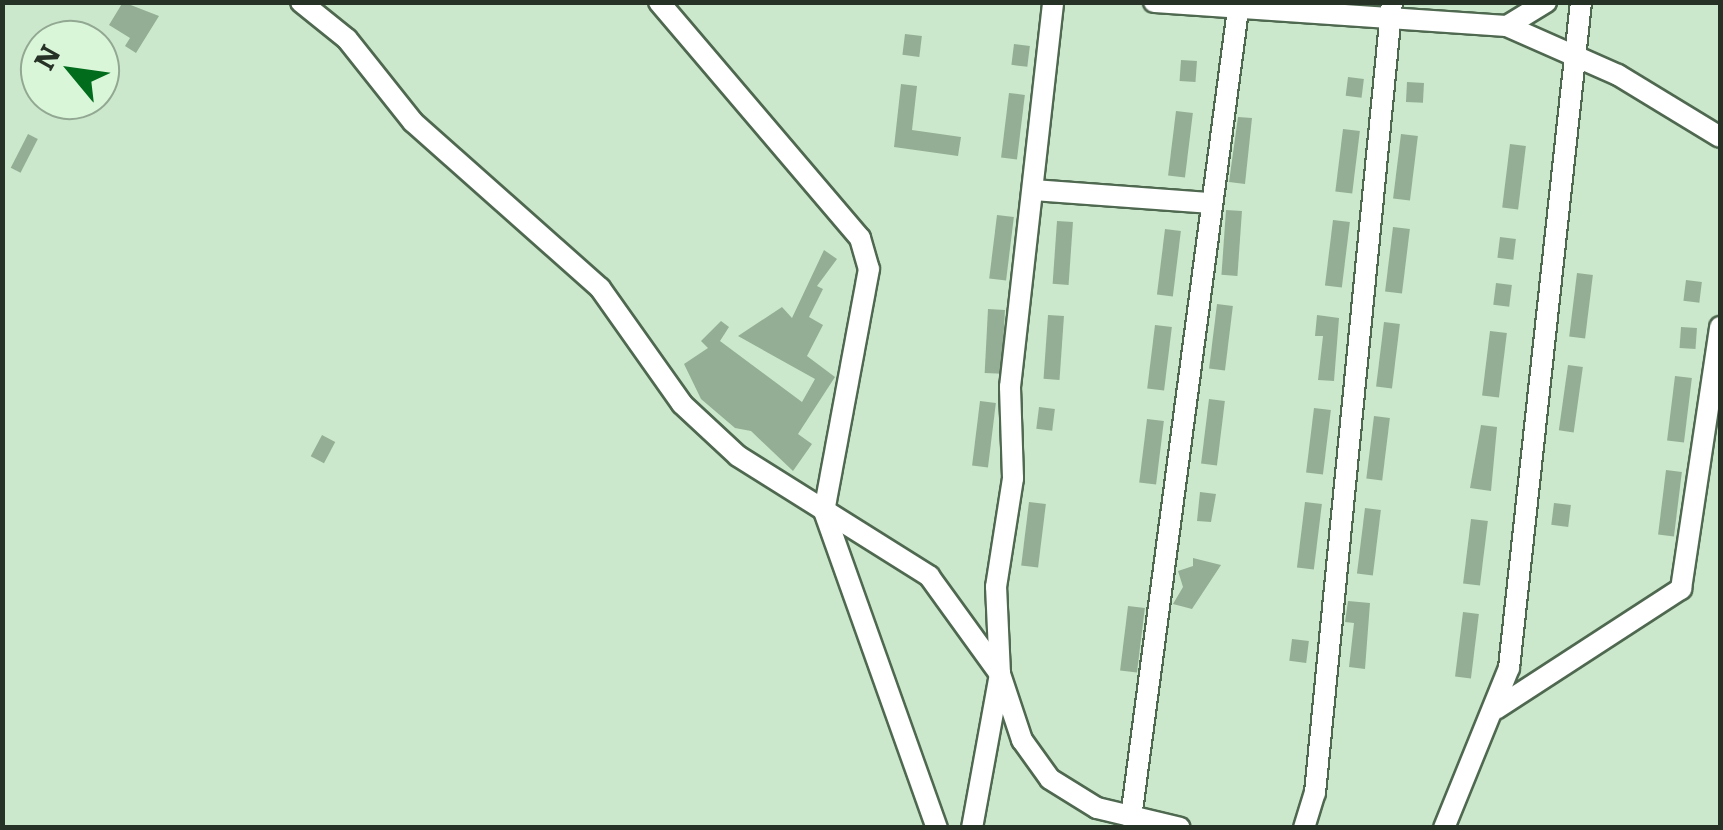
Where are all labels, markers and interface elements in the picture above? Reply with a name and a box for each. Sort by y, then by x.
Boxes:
north arrow [20,20,120,120]
text: N [21,36,70,77]

